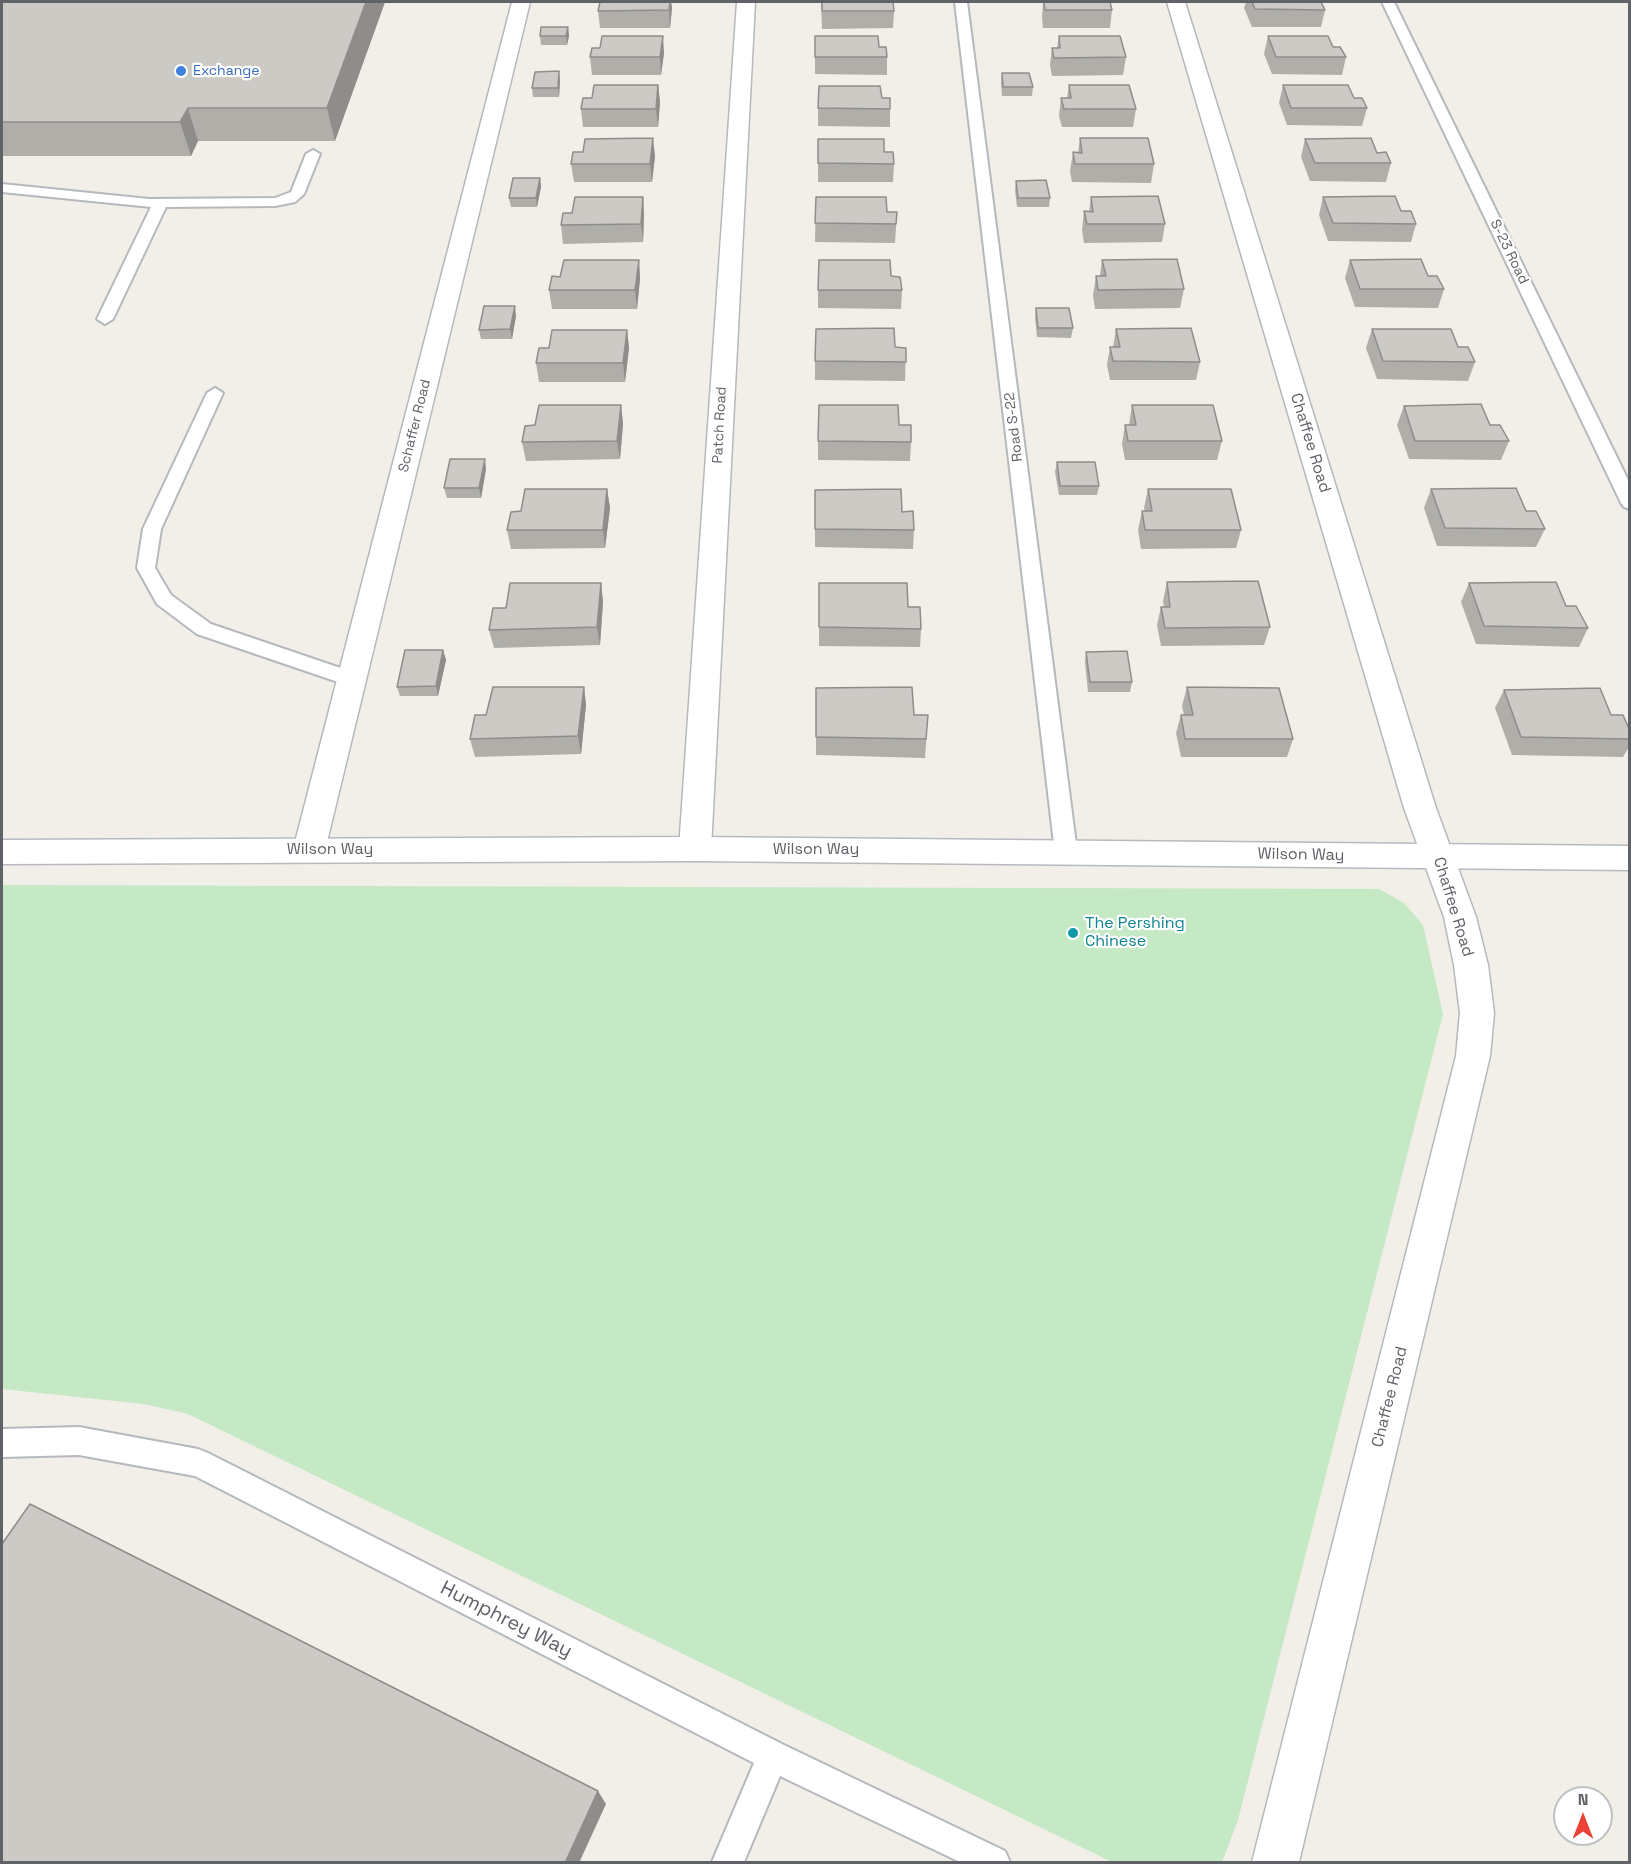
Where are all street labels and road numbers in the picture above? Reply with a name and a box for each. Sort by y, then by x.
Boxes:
street label: S-23 Road [1486,217,1532,287]
street label: Schaffer Road [395,378,435,474]
street label: Patch Road [710,386,730,464]
street label: Road S-22 [1001,391,1027,463]
street label: Chaffee Road [1286,391,1334,495]
street label: Wilson Way [287,840,373,860]
street label: Wilson Way [773,840,859,860]
street label: Wilson Way [1257,845,1345,865]
street label: Chaffee Road [1429,855,1477,959]
street label: Chaffee Road [1368,1345,1412,1449]
street label: Humphrey Way [436,1576,576,1664]

